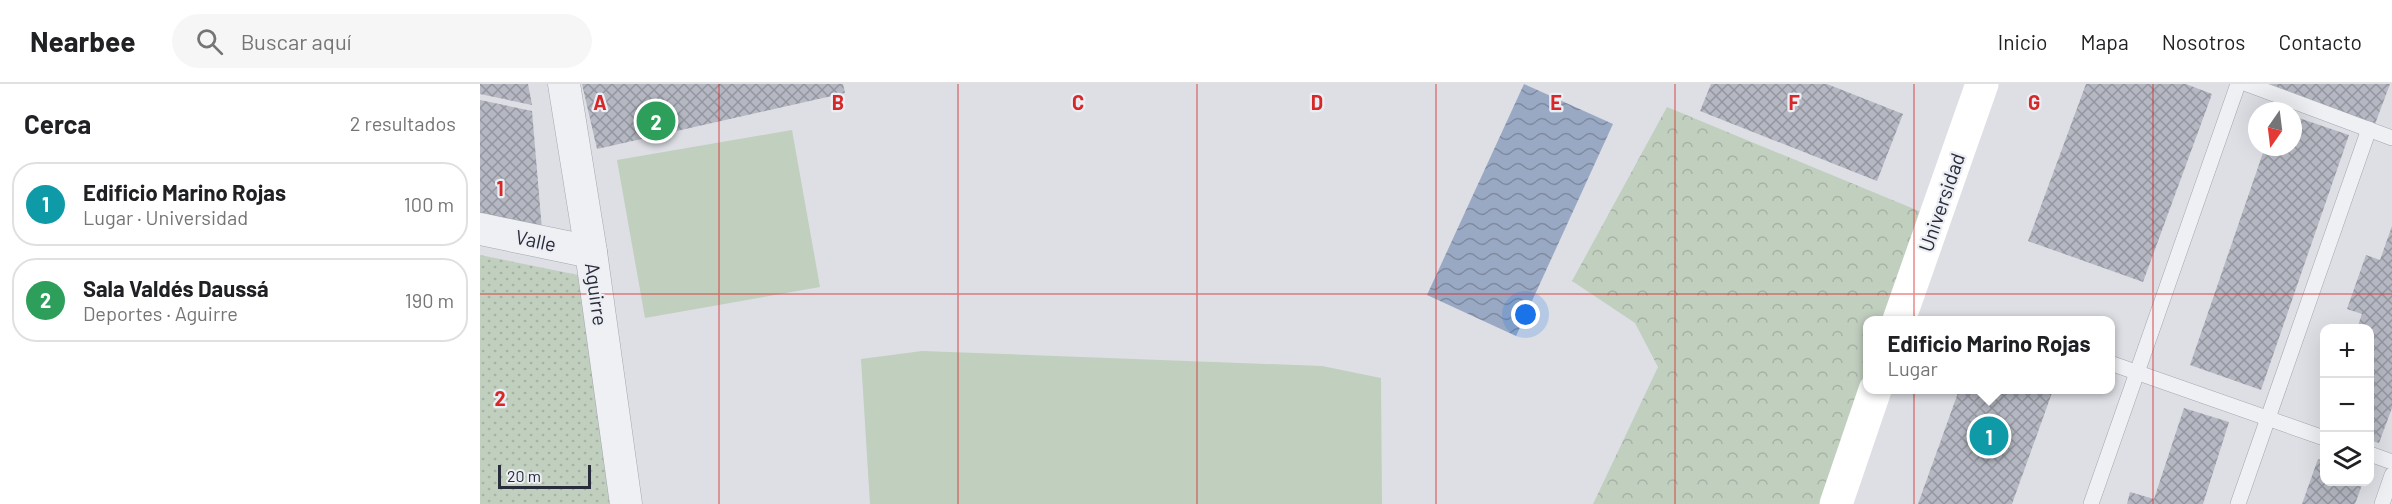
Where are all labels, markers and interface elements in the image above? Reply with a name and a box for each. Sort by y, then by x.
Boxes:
search box [172,14,592,68]
text: Nearbee [30,24,136,58]
icon: search [193,25,226,58]
text: Buscar aquí [241,28,351,54]
text: Inicio [1998,29,2048,54]
text: Mapa [2081,29,2129,54]
text: Nosotros [2162,29,2245,54]
text: Contacto [2278,29,2362,54]
text: A [593,90,607,114]
text: B [832,90,844,114]
text: C [1072,90,1084,114]
text: D [1311,90,1323,114]
text: E [1550,90,1562,114]
text: F [1788,90,1800,114]
text: G [2028,90,2040,114]
pin: 2 [636,99,675,144]
north arrow [2248,102,2302,156]
text: Cerca [24,108,91,139]
text: 2 resultados [350,111,456,135]
street label: Universidad [1913,150,1969,254]
text: 1 [496,176,504,200]
text: Edificio Marino Rojas [83,179,286,205]
text: 1 [42,192,49,216]
text: 100 m [404,192,454,216]
text: Lugar · Universidad [83,205,248,229]
street label: Valle [513,224,559,256]
street label: Aguirre [581,261,613,327]
text: Sala Valdés Daussá [83,275,269,301]
text: 2 [40,288,51,312]
text: 190 m [405,288,454,312]
your location [1511,300,1540,329]
text: Deportes · Aguirre [83,301,238,325]
popup [1863,316,2115,394]
map controls [2320,324,2374,486]
button: + [2320,324,2374,378]
text: Edificio Marino Rojas [1888,330,2090,356]
text: Lugar [1888,356,1938,380]
button: − [2320,378,2374,432]
text: 2 [494,386,506,410]
pin: 1 [1970,414,2008,458]
button: layers [2320,432,2374,486]
scale bar [498,462,591,490]
text: 20 m [507,466,541,485]

